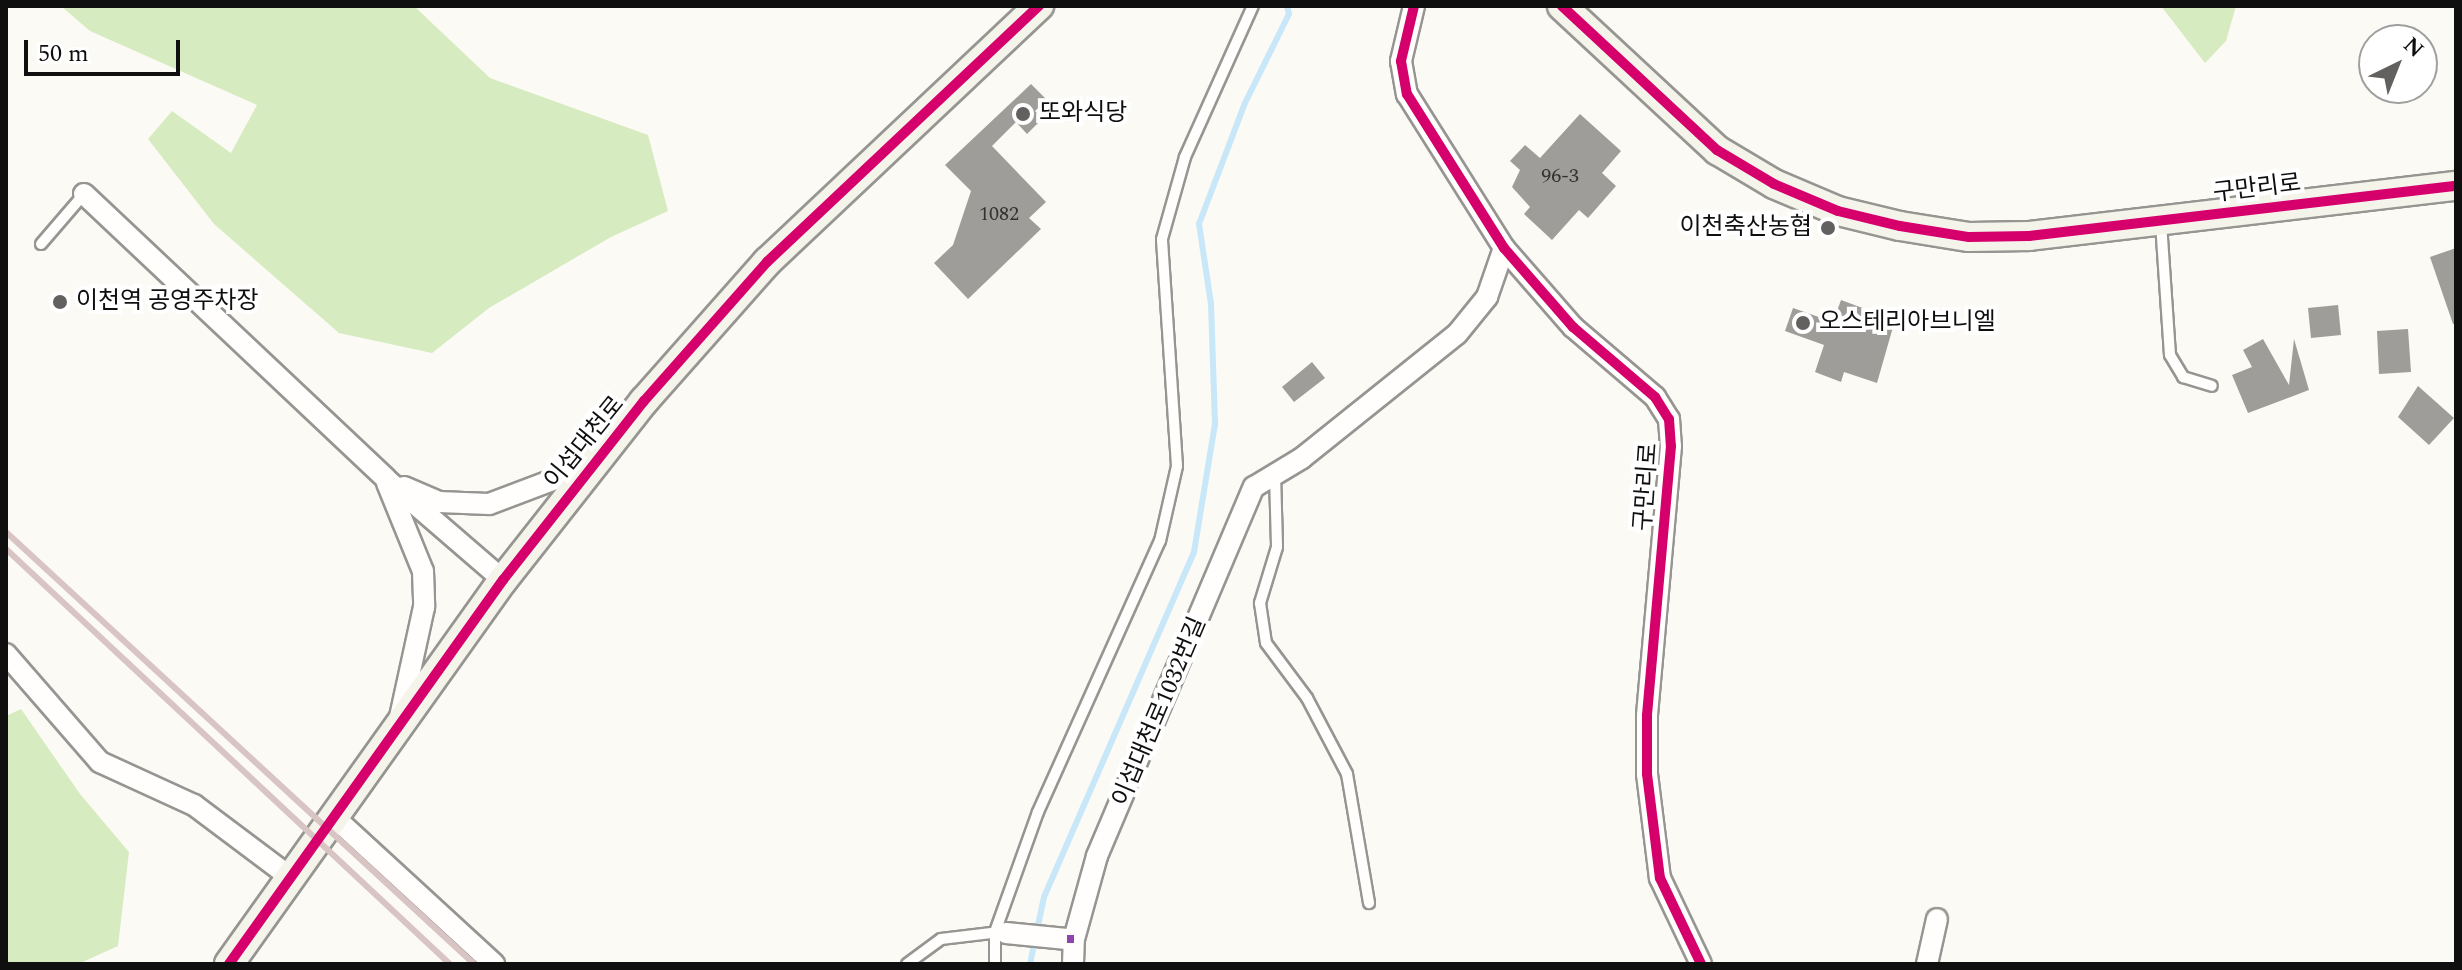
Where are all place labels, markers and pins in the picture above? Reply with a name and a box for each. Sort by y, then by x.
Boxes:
place label: 또와식당 [1039,100,1127,128]
marker: 또와식당 [1014,105,1032,123]
place label: 이천축산농협 [1680,214,1812,242]
marker: 이천축산농협 [1819,219,1837,237]
place label: 이천역 공영주차장 [76,288,259,316]
marker: 이천역 공영주차장 [51,293,69,311]
place label: 오스테리아브니엘 [1819,309,1996,337]
marker: 오스테리아브니엘 [1794,314,1812,332]

